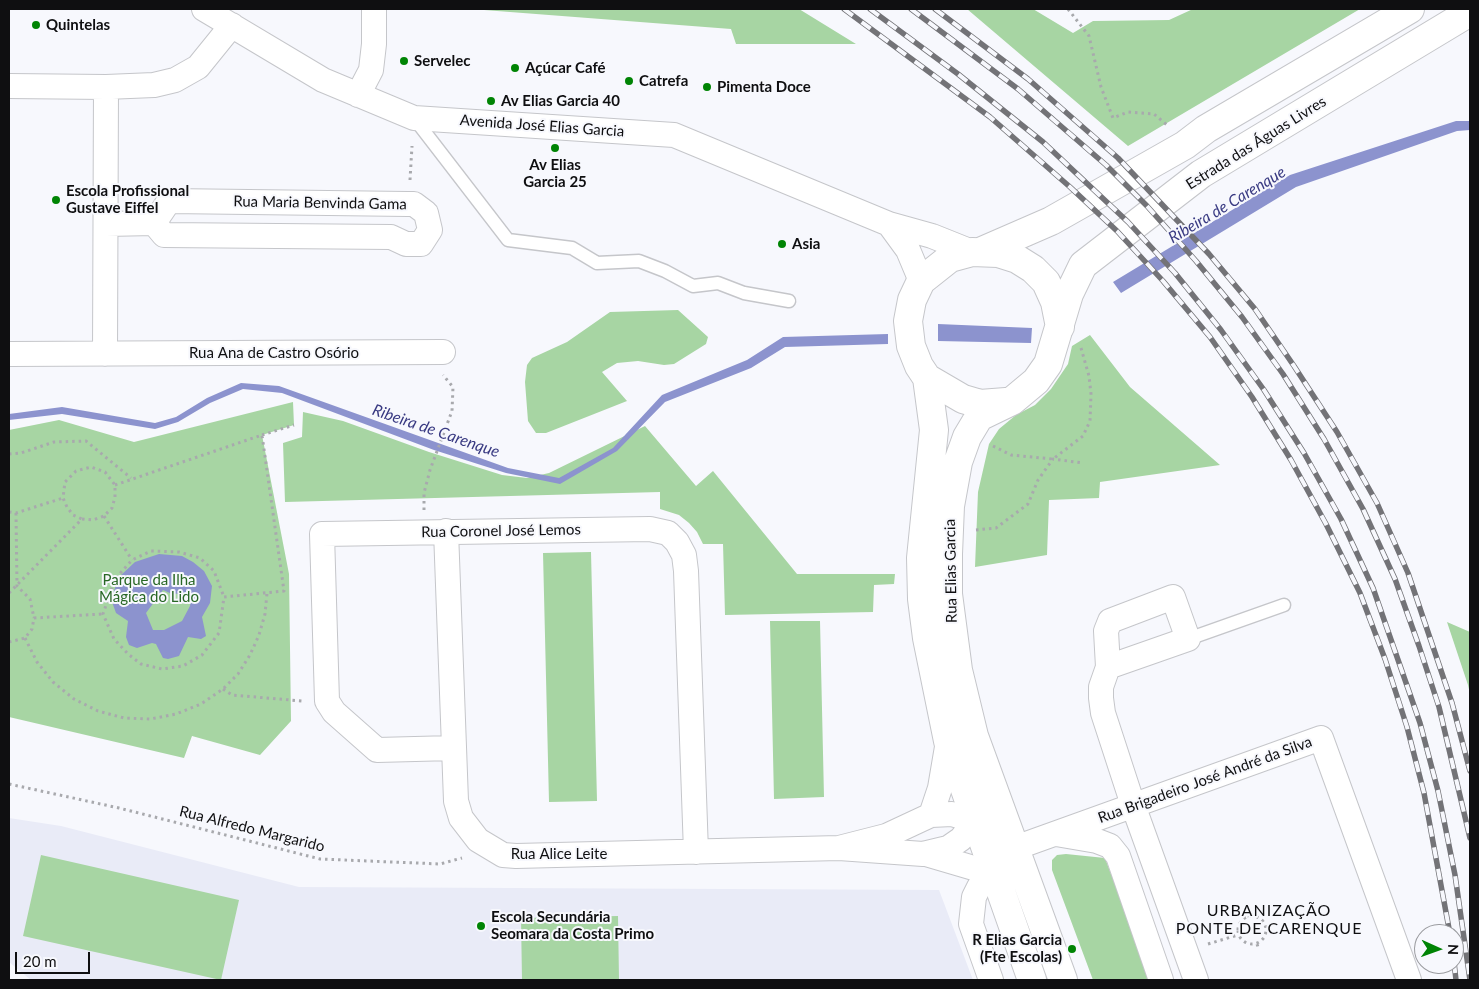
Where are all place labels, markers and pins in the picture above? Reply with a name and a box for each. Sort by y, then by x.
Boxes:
place label: Quintelas [46,16,110,34]
marker: Quintelas [30,19,42,31]
place label: Servelec [414,52,470,70]
marker: Servelec [398,55,410,67]
place label: Açúcar Café [525,59,606,77]
marker: Açúcar Café [509,62,521,74]
place label: Catrefa [639,72,688,90]
marker: Catrefa [623,75,635,87]
place label: Pimenta Doce [717,78,811,96]
marker: Pimenta Doce [701,81,713,93]
place label: Av Elias Garcia 40 [501,92,620,110]
marker: Av Elias Garcia 40 [485,95,497,107]
marker: Av Elias Garcia 25 [549,142,561,154]
place label: Av Elias Garcia 25 [523,156,587,191]
place label: Escola Profissional Gustave Eiffel [66,182,189,217]
marker: Escola Profissional Gustave Eiffel [50,194,62,206]
place label: Asia [792,235,820,253]
marker: Asia [776,238,788,250]
place label: Escola Secundária Seomara da Costa Primo [491,908,654,943]
marker: Escola Secundária Seomara da Costa Primo [475,920,487,932]
place label: R Elias Garcia (Fte Escolas) [972,931,1062,966]
marker: R Elias Garcia (Fte Escolas) [1066,943,1078,955]

